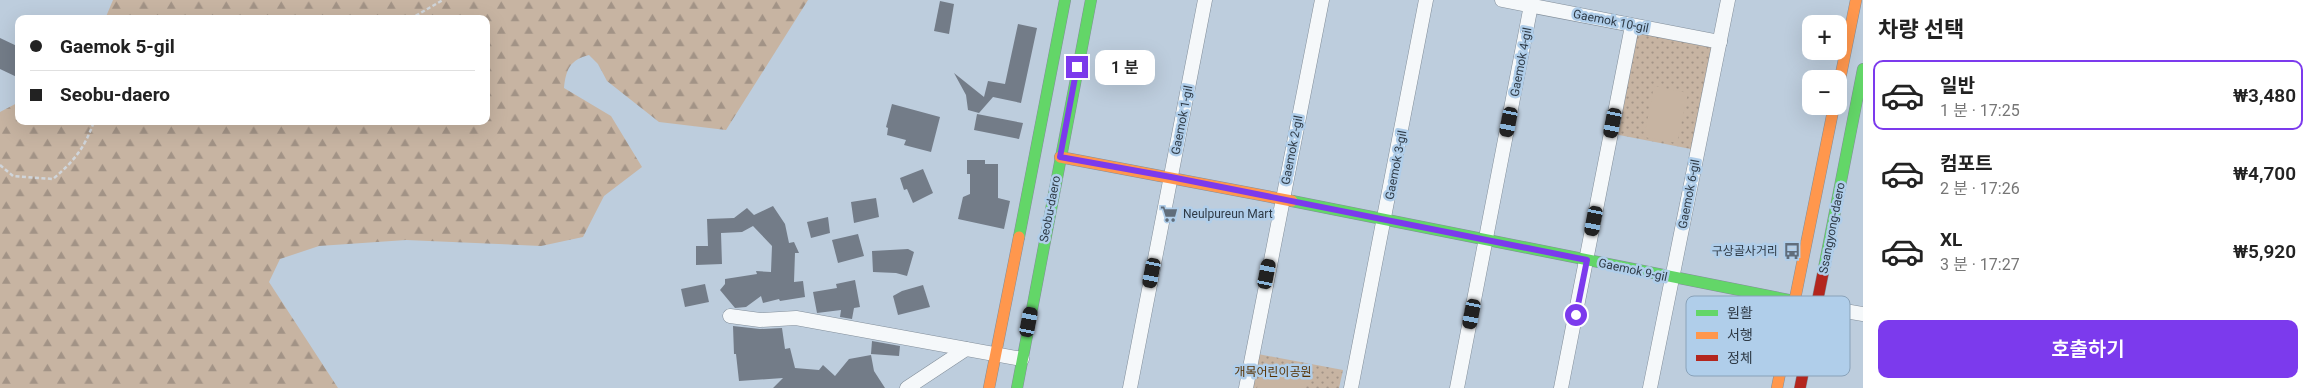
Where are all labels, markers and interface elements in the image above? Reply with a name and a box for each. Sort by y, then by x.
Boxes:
street label: Gaemok 10-gil [1572,7,1650,35]
map controls [1802,15,1847,115]
button: + [1802,15,1847,60]
text: 차량 선택 [1878,17,1964,42]
street label: Gaemok 4-gil [1507,26,1535,98]
text: Gaemok 5-gil [60,35,175,58]
callout: 1 분 [1094,50,1154,84]
route end [1066,56,1088,78]
text: 1 분 [1111,58,1139,77]
button: − [1802,70,1847,115]
icon: car [1880,73,1925,118]
text: 일반 [1940,74,1975,97]
text: Seobu-daero [60,83,170,106]
street label: Gaemok 1-gil [1168,84,1196,156]
text: ₩3,480 [2233,84,2296,107]
text: 1 분 · 17:25 [1940,101,2020,120]
car [1498,106,1519,138]
car [1602,107,1623,139]
street label: Gaemok 2-gil [1278,114,1306,186]
street label: Gaemok 3-gil [1382,129,1410,201]
icon: car [1880,151,1925,196]
text: 컴포트 [1940,152,1992,175]
street label: Gaemok 6-gil [1675,158,1703,230]
text: ₩4,700 [2233,162,2296,185]
street label: Seobu-daero [1037,174,1063,243]
text: 2 분 · 17:26 [1940,179,2020,198]
street label: Ssangyong-daero [1816,181,1848,275]
supermarket icon: Neulpureun Mart [1159,204,1179,224]
car [1583,205,1604,237]
place label: Neulpureun Mart [1183,207,1273,221]
text: XL [1940,228,1962,251]
icon: car [1880,229,1925,274]
text: ₩5,920 [2233,240,2296,263]
bus stop icon: 구상골사거리 [1782,241,1802,261]
place label: 구상골사거리 [1712,244,1778,258]
text: 3 분 · 17:27 [1940,255,2020,274]
street label: Gaemok 9-gil [1597,256,1669,284]
car [1141,257,1162,289]
car [1256,258,1277,290]
legend [1686,296,1850,376]
car [1461,298,1482,330]
route start [1565,304,1587,326]
text: 원활 [1727,305,1753,321]
car [1018,306,1039,338]
button: 호출하기 [1878,320,2298,378]
text: 서행 [1727,327,1753,343]
text: 정체 [1727,350,1753,366]
park label: 개목어린이공원 [1234,365,1312,379]

